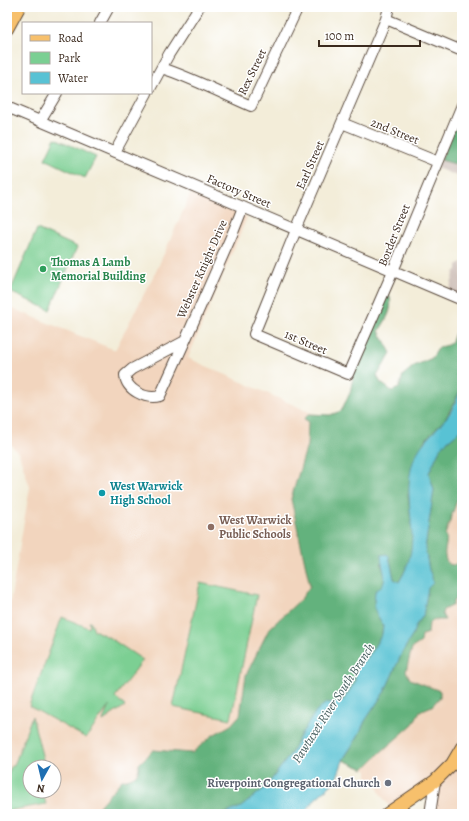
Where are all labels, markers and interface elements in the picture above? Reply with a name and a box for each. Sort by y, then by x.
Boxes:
legend [22,22,152,94]
scale bar [319,22,420,48]
text: 100 m [325,28,354,44]
text: Road [58,30,84,46]
street label: Rex Street [234,46,270,98]
text: Park [58,50,81,66]
text: Water [57,70,88,86]
street label: 2nd Street [369,114,421,148]
street label: Earl Street [292,138,328,192]
street label: Factory Street [204,170,274,212]
street label: Border Street [374,201,414,268]
street label: Webster Knight Drive [173,217,231,322]
place label: Thomas A Lamb Memorial Building [51,254,147,284]
marker: Thomas A Lamb Memorial Building [38,264,48,274]
street label: 1st Street [282,326,330,358]
place label: West Warwick High School [109,478,183,508]
marker: West Warwick High School [97,488,107,498]
place label: West Warwick Public Schools [218,512,292,542]
marker: West Warwick Public Schools [206,522,216,532]
water label: Pawtuxet River South Branch [288,640,378,766]
north arrow [22,759,62,799]
place label: Riverpoint Congregational Church [207,775,380,791]
marker: Riverpoint Congregational Church [383,778,393,788]
text: N [36,780,46,796]

